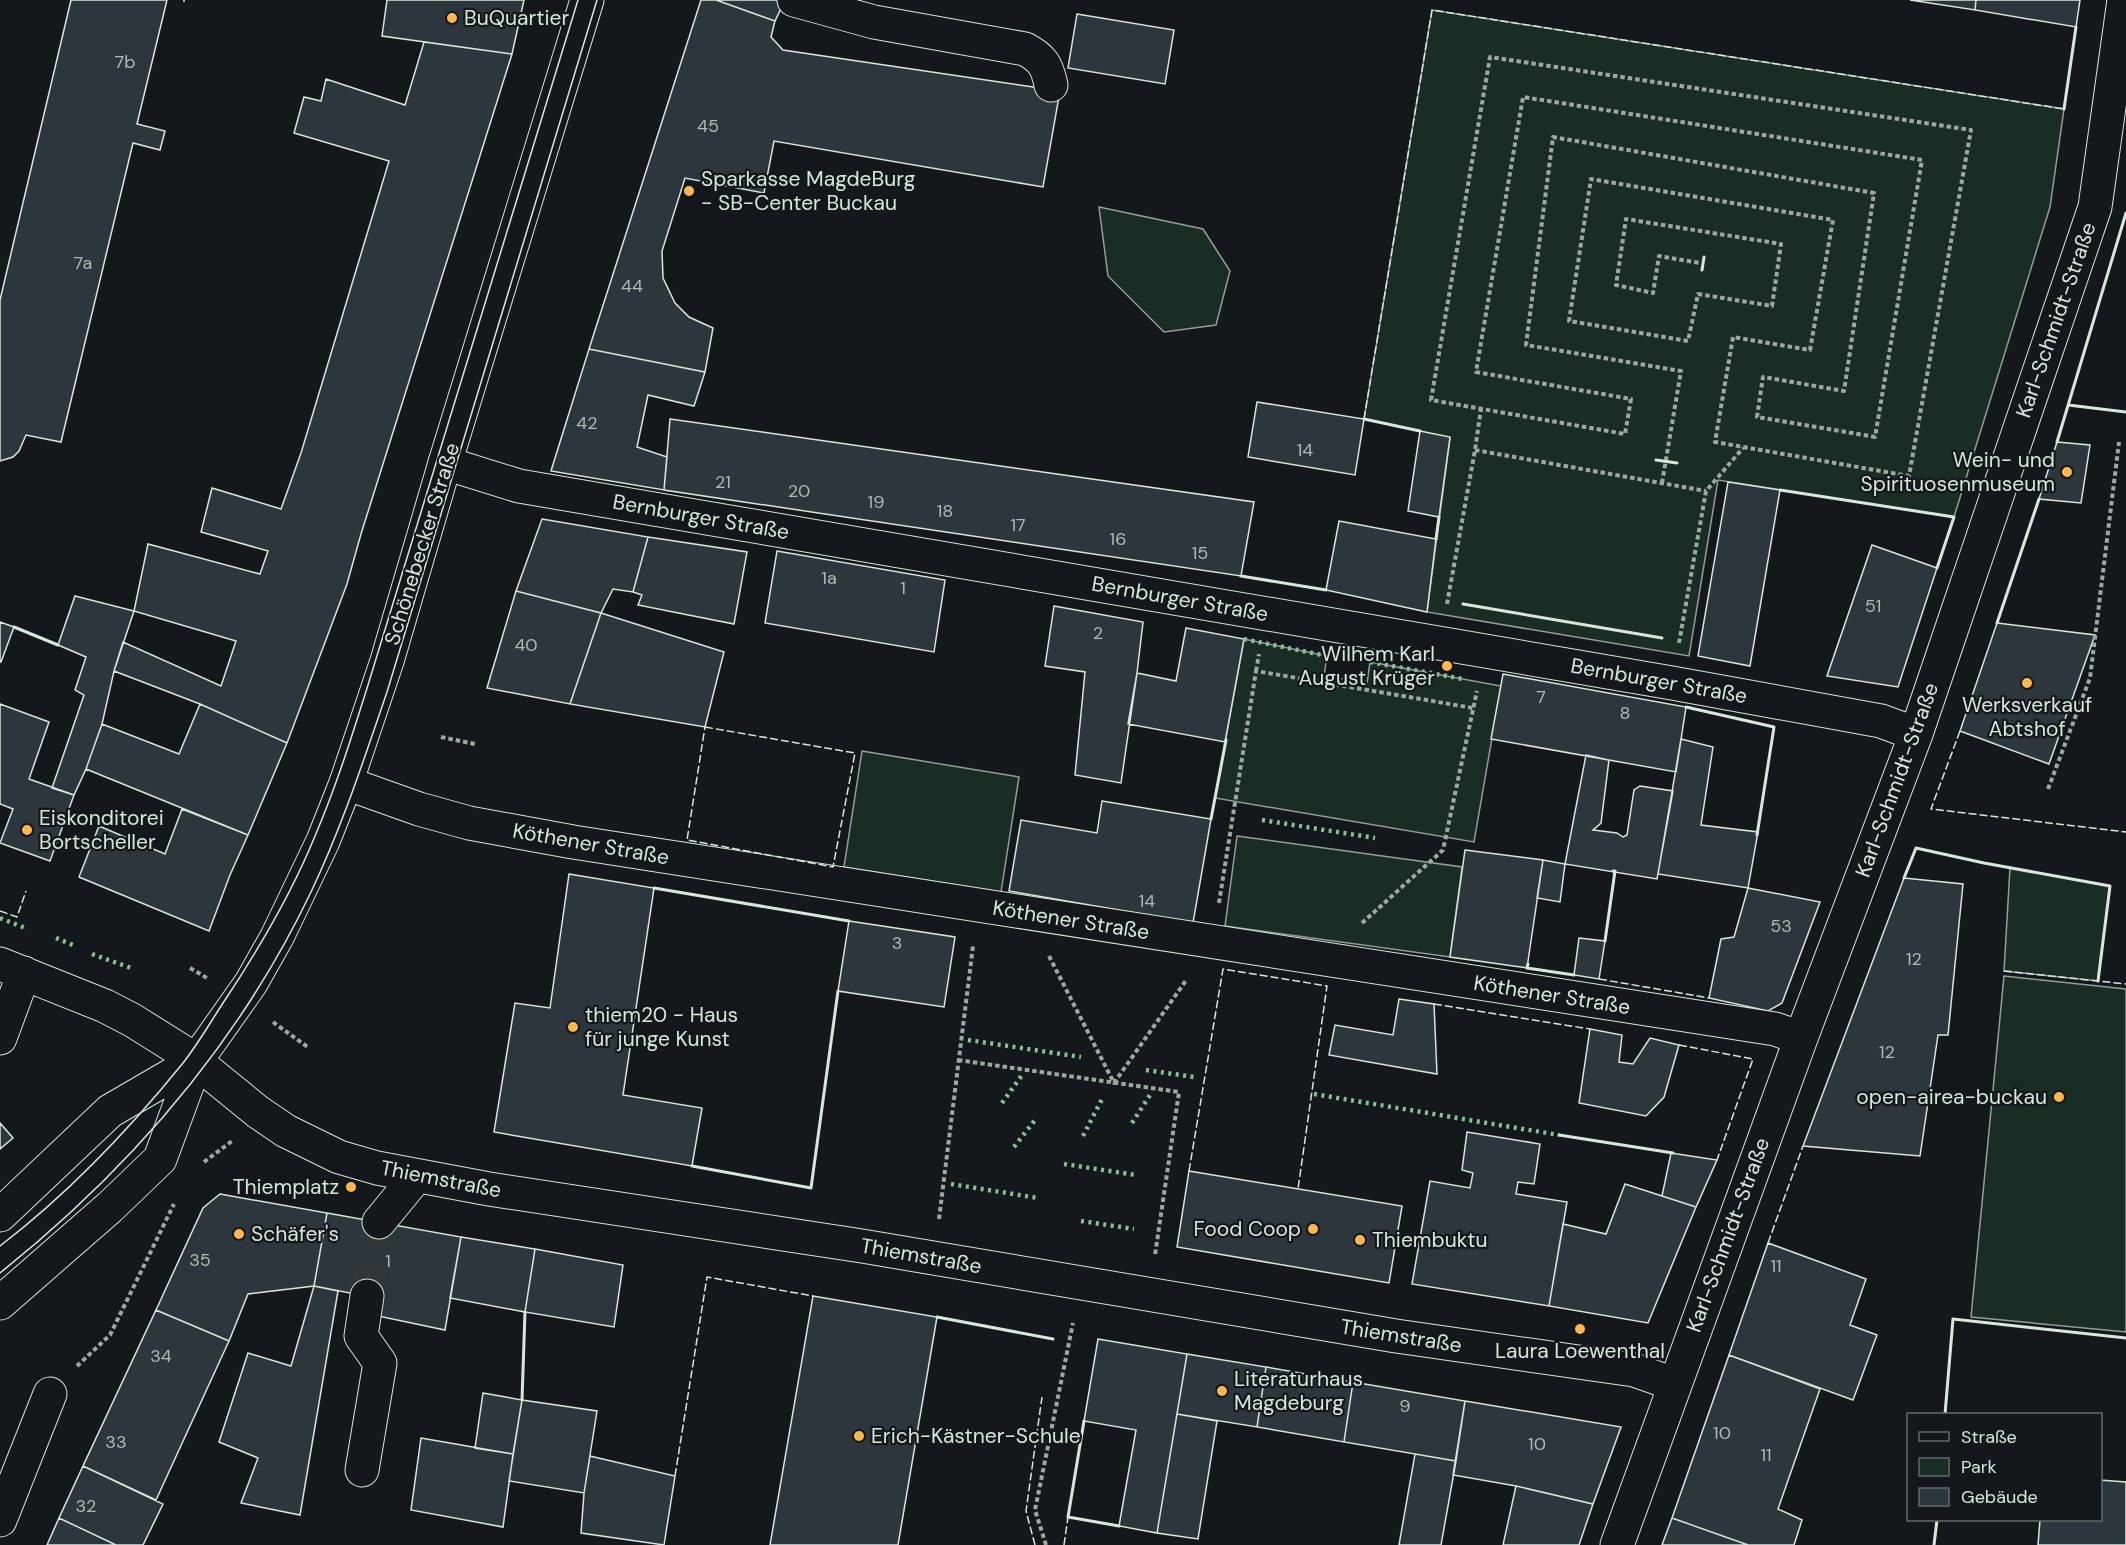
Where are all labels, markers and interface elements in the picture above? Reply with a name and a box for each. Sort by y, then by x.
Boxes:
place label: BuQuartier [464,4,569,32]
marker: BuQuartier [445,11,459,25]
house number: 7b [115,50,135,74]
house number: 45 [697,114,719,138]
place label: Sparkasse MagdeBurg - SB-Center Buckau [701,165,916,217]
marker: Sparkasse MagdeBurg - SB-Center Buckau [682,184,696,198]
street label: Karl-Schmidt-Straße [2009,218,2103,421]
house number: 7a [74,251,92,275]
house number: 44 [621,274,643,298]
house number: 42 [576,411,598,435]
house number: 14 [1297,438,1313,462]
street label: Schönebecker Straße [378,439,466,649]
place label: Wein- und Spirituosenmuseum [1861,446,2055,498]
marker: Wein- und Spirituosenmuseum [2060,465,2074,479]
house number: 21 [715,470,731,494]
house number: 20 [788,479,810,503]
street label: Bernburger Straße [611,488,792,546]
house number: 19 [868,490,884,514]
house number: 18 [937,499,953,523]
house number: 17 [1010,513,1026,537]
house number: 16 [1110,527,1126,551]
house number: 15 [1192,541,1208,565]
house number: 1a [821,566,837,590]
street label: Bernburger Straße [1090,570,1271,628]
house number: 1 [900,576,906,600]
house number: 51 [1865,594,1881,618]
house number: 2 [1093,621,1103,645]
house number: 40 [514,633,538,657]
place label: Wilhem Karl August Krüger [1299,640,1435,692]
street label: Bernburger Straße [1569,652,1750,710]
marker: Wilhem Karl August Krüger [1440,659,1454,673]
marker: Werksverkauf Abtshof [2020,676,2034,690]
street label: Karl-Schmidt-Straße [1849,679,1945,881]
house number: 7 [1536,685,1546,709]
place label: Werksverkauf Abtshof [1962,691,2092,743]
house number: 8 [1620,701,1630,725]
place label: Eiskonditorei Bortscheller [39,804,164,856]
street label: Köthener Straße [511,816,671,872]
marker: Eiskonditorei Bortscheller [20,823,34,837]
house number: 14 [1139,889,1155,913]
street label: Köthener Straße [991,894,1151,946]
house number: 53 [1770,914,1792,938]
house number: 3 [892,931,902,955]
house number: 12 [1906,947,1922,971]
street label: Köthener Straße [1472,969,1632,1021]
place label: thiem20 - Haus für junge Kunst [585,1001,738,1053]
marker: thiem20 - Haus für junge Kunst [566,1020,580,1034]
house number: 12 [1879,1040,1895,1064]
place label: open-airea-buckau [1856,1083,2047,1111]
marker: open-airea-buckau [2052,1090,2066,1104]
street label: Karl-Schmidt-Straße [1680,1134,1776,1336]
street label: Thiemstraße [378,1154,504,1204]
place label: Thiemplatz [233,1173,339,1201]
marker: Thiemplatz [344,1180,358,1194]
place label: Food Coop [1193,1215,1301,1243]
place label: Schäfer's [251,1220,339,1248]
marker: Food Coop [1306,1222,1320,1236]
place label: Thiembuktu [1372,1226,1488,1254]
marker: Schäfer's [232,1227,246,1241]
street label: Thiemstraße [858,1232,984,1280]
marker: Thiembuktu [1353,1233,1367,1247]
house number: 35 [189,1248,211,1272]
house number: 1 [385,1249,391,1273]
house number: 11 [1770,1254,1782,1278]
street label: Thiemstraße [1338,1313,1464,1359]
marker: Laura Loewenthal [1573,1322,1587,1336]
place label: Laura Loewenthal [1495,1337,1665,1365]
house number: 34 [150,1344,172,1368]
place label: Literaturhaus Magdeburg [1234,1365,1363,1417]
marker: Literaturhaus Magdeburg [1215,1384,1229,1398]
house number: 9 [1399,1394,1411,1418]
legend [1907,1413,2102,1521]
house number: 10 [1713,1421,1731,1445]
place label: Erich-Kästner-Schule [871,1422,1081,1450]
text: Straße [1961,1425,2017,1449]
marker: Erich-Kästner-Schule [852,1429,866,1443]
house number: 33 [105,1430,127,1454]
house number: 10 [1528,1432,1546,1456]
house number: 11 [1760,1443,1772,1467]
text: Park [1961,1455,1997,1479]
text: Gebäude [1961,1485,2038,1509]
house number: 32 [75,1494,97,1518]

